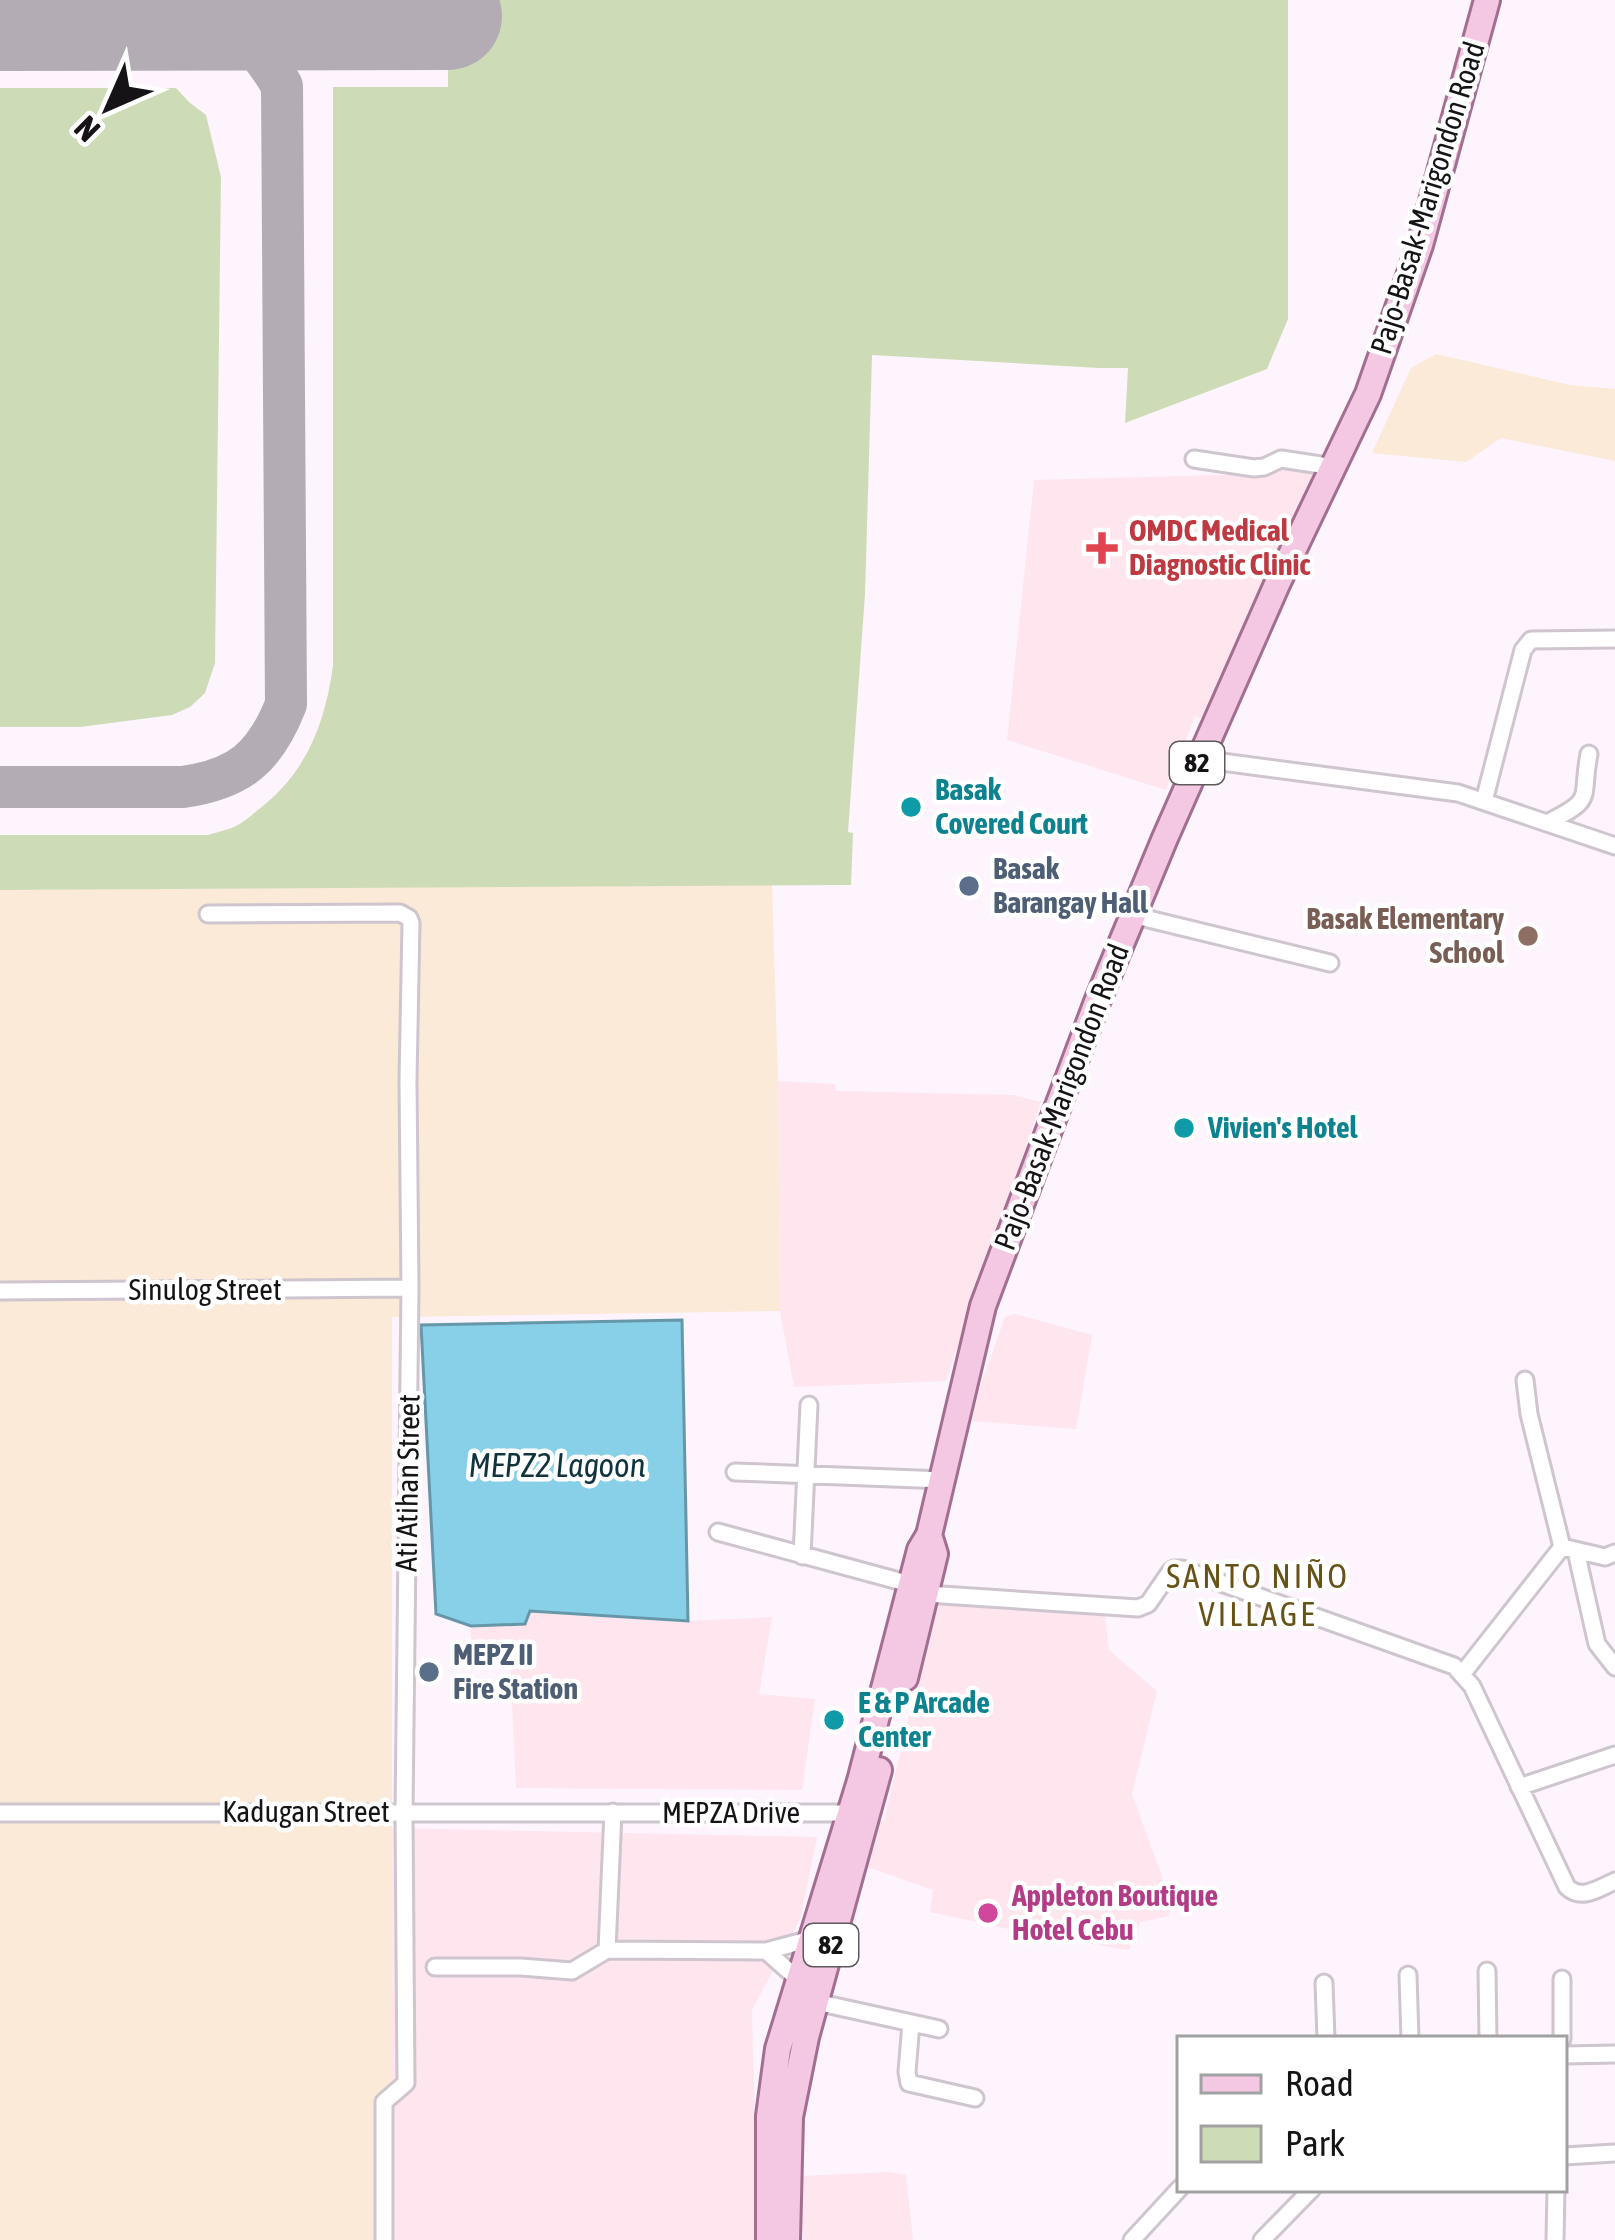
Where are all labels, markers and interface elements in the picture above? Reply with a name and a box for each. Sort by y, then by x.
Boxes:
street label: Pajo-Basak-Marigondon Road [1363,37,1491,358]
north arrow [48,48,168,168]
text: N [66,109,107,150]
place label: OMDC Medical Diagnostic Clinic [1129,513,1310,581]
marker: OMDC Medical Diagnostic Clinic [1086,532,1118,564]
road number: 82 [1170,742,1224,784]
place label: Basak Covered Court [935,772,1088,840]
marker: Basak Covered Court [898,794,924,820]
place label: Basak Barangay Hall [993,851,1149,919]
marker: Basak Barangay Hall [956,873,982,899]
place label: Basak Elementary School [1306,901,1505,969]
marker: Basak Elementary School [1515,923,1541,949]
street label: Pajo-Basak-Marigondon Road [987,939,1135,1254]
place label: Vivien's Hotel [1207,1110,1359,1144]
marker: Vivien's Hotel [1171,1115,1197,1141]
street label: Sinulog Street [128,1272,282,1306]
street label: Ati Atihan Street [388,1394,426,1572]
water label: MEPZ2 Lagoon [468,1446,646,1484]
district label: SANTO NIÑO VILLAGE [1166,1557,1350,1633]
place label: MEPZ II Fire Station [453,1637,578,1705]
marker: MEPZ II Fire Station [416,1659,442,1685]
place label: E & P Arcade Center [858,1685,990,1753]
marker: E & P Arcade Center [821,1707,847,1733]
street label: Kadugan Street [222,1794,390,1828]
street label: MEPZA Drive [662,1795,800,1829]
place label: Appleton Boutique Hotel Cebu [1011,1878,1218,1946]
marker: Appleton Boutique Hotel Cebu [975,1900,1001,1926]
road number: 82 [804,1924,858,1966]
legend [1177,2036,1567,2192]
text: Road [1285,2062,1354,2104]
text: Park [1285,2122,1345,2164]

